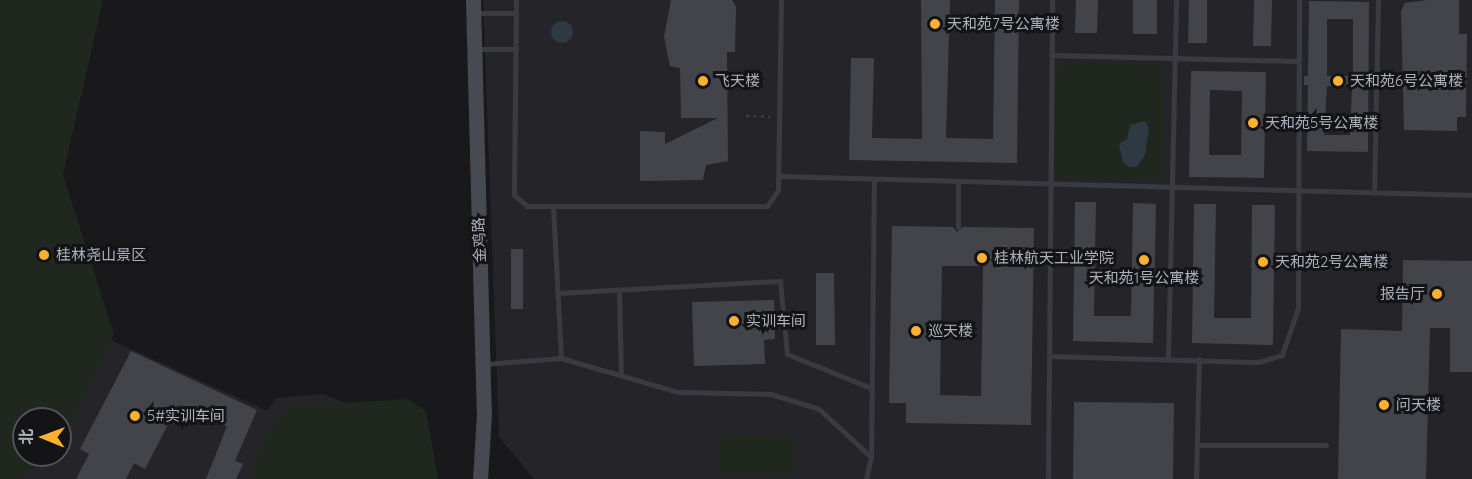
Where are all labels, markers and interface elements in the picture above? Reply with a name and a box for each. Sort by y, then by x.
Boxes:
place label: 天和苑7号公寓楼 [947,15,1060,33]
marker: 天和苑7号公寓楼 [928,17,942,31]
place label: 飞天楼 [715,72,760,90]
place label: 天和苑6号公寓楼 [1350,72,1463,90]
marker: 飞天楼 [696,74,710,88]
marker: 天和苑6号公寓楼 [1331,74,1345,88]
place label: 天和苑5号公寓楼 [1265,114,1378,132]
marker: 天和苑5号公寓楼 [1246,116,1260,130]
street label: 金鸡路 [469,217,489,263]
place label: 桂林尧山景区 [56,246,146,264]
marker: 桂林尧山景区 [37,248,51,262]
place label: 桂林航天工业学院 [994,249,1114,267]
marker: 桂林航天工业学院 [975,251,989,265]
marker: 天和苑1号公寓楼 [1137,253,1151,267]
place label: 天和苑2号公寓楼 [1275,253,1388,271]
marker: 天和苑2号公寓楼 [1256,255,1270,269]
place label: 天和苑1号公寓楼 [1089,269,1199,287]
place label: 报告厅 [1380,285,1425,303]
marker: 报告厅 [1430,287,1444,301]
place label: 实训车间 [746,312,806,330]
marker: 实训车间 [727,314,741,328]
place label: 巡天楼 [928,322,973,340]
marker: 巡天楼 [909,324,923,338]
place label: 问天楼 [1396,396,1441,414]
marker: 问天楼 [1377,398,1391,412]
north arrow [12,407,72,467]
place label: 5#实训车间 [147,407,225,425]
marker: 5#实训车间 [128,409,142,423]
text: 北 [16,429,36,445]

